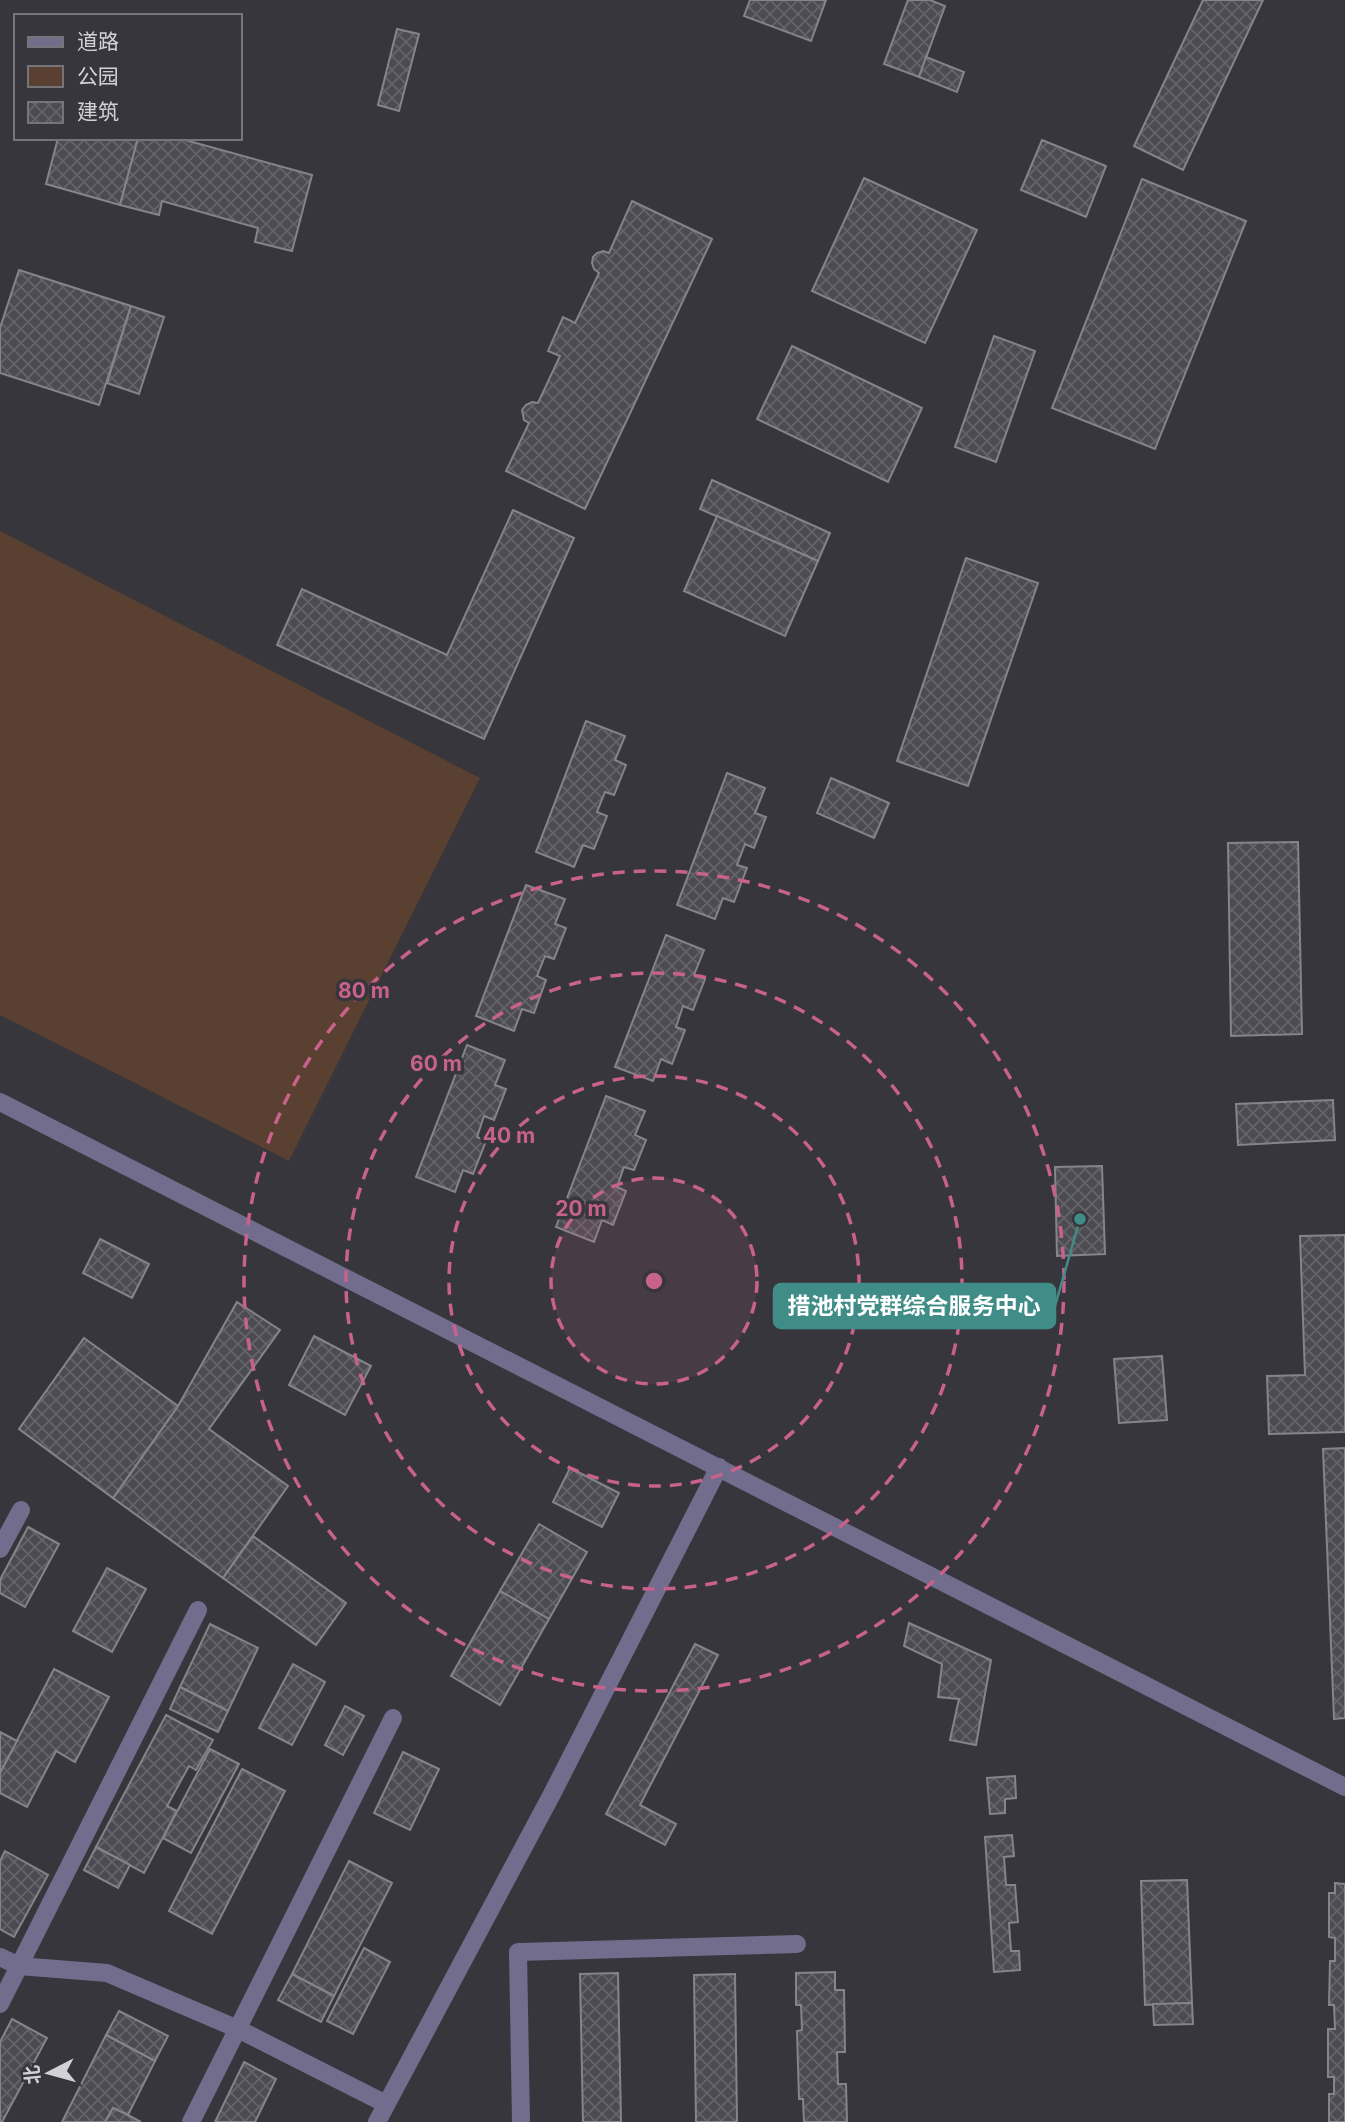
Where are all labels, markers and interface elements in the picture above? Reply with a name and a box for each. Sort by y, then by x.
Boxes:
legend [14,14,242,140]
text: 道路 [77,29,119,54]
text: 公园 [77,64,119,89]
text: 建筑 [77,99,119,124]
text: 80 m [338,978,390,1003]
text: 60 m [410,1051,462,1076]
text: 40 m [483,1123,535,1148]
text: 20 m [555,1196,607,1221]
centre of rings [642,1269,666,1293]
callout: 措池村党群综合服务中心 [774,1284,1055,1328]
text: 措池村党群综合服务中心 [788,1292,1041,1320]
north arrow [14,2038,84,2108]
text: 北 [20,2064,45,2085]

